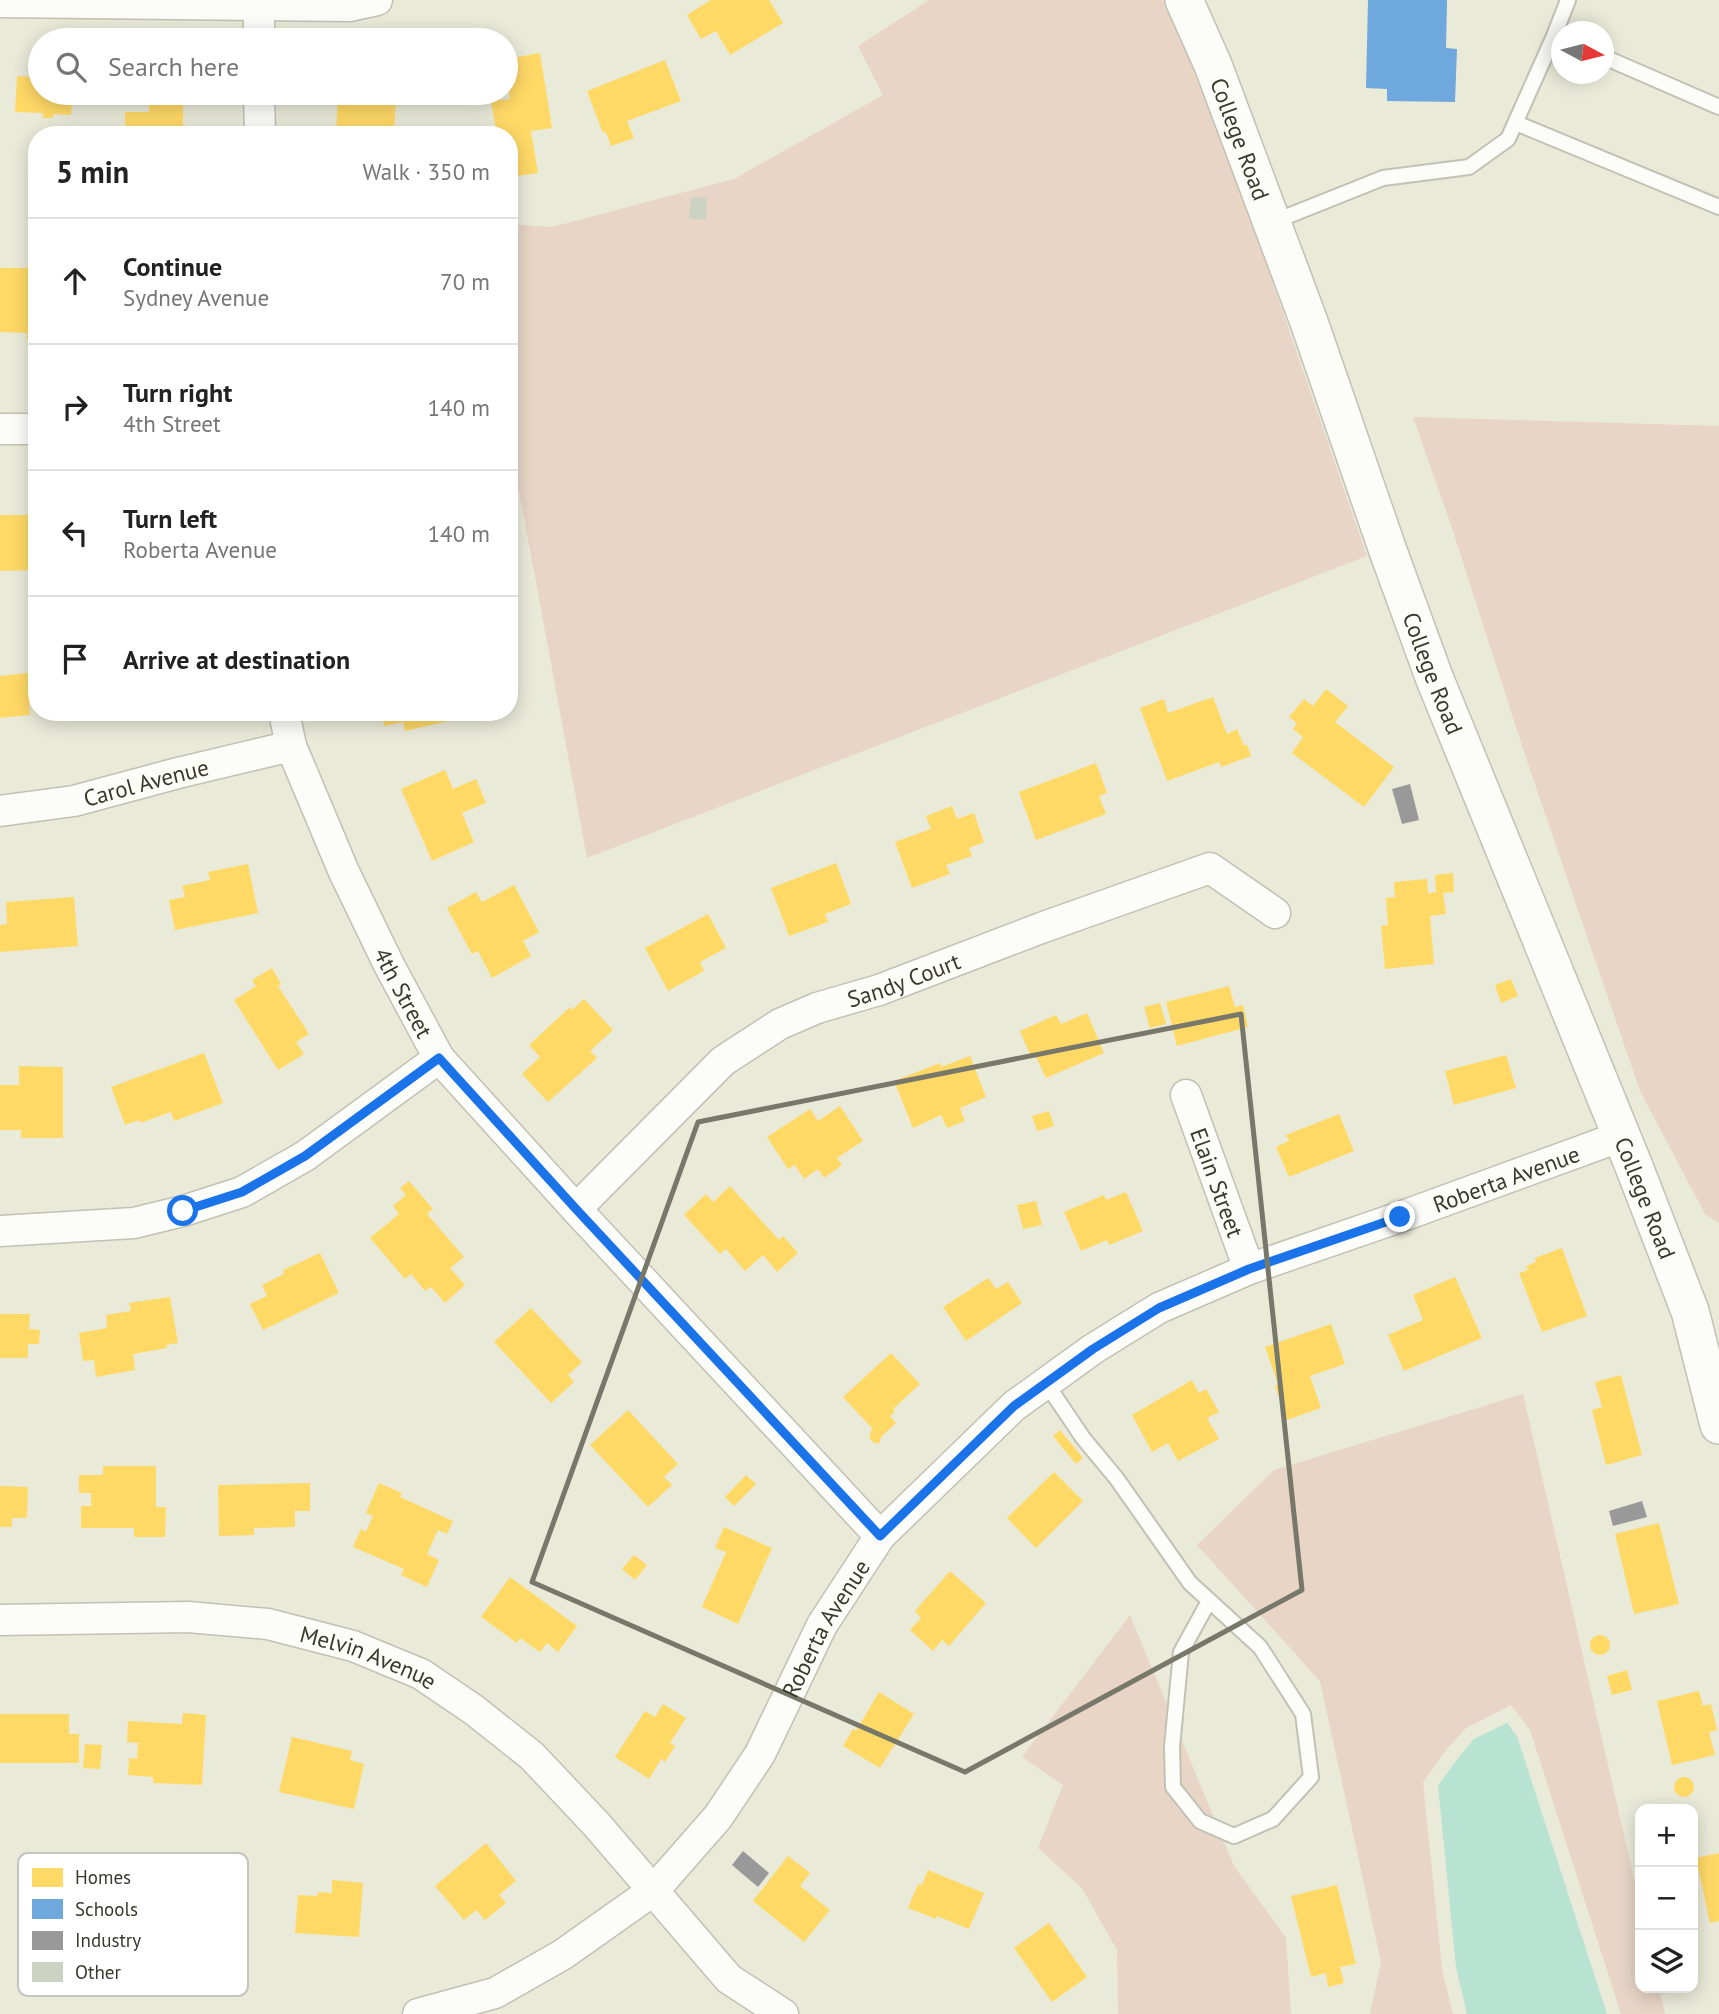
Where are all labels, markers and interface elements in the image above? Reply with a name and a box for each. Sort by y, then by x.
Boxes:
north arrow [1551,21,1614,84]
search box [28,28,518,105]
icon: search [52,48,90,86]
text: Search here [108,50,239,83]
street label: College Road [1205,74,1277,204]
text: 5 min [56,152,129,191]
text: Walk · 350 m [363,157,490,186]
text: Continue [123,250,222,283]
icon: ahead [56,262,94,300]
text: 70 m [440,267,490,296]
text: Sydney Avenue [123,283,269,312]
text: Turn right [123,376,232,409]
icon: right [56,388,94,426]
text: 140 m [428,393,490,422]
text: 4th Street [123,409,221,438]
text: Turn left [123,502,217,535]
icon: left [56,514,94,552]
text: 140 m [428,519,490,548]
text: Roberta Avenue [123,535,277,564]
street label: College Road [1397,608,1470,738]
icon: arrive [56,640,94,678]
text: Arrive at destination [123,643,350,676]
street label: Carol Avenue [80,752,211,812]
street label: 4th Street [368,943,440,1043]
street label: Sandy Court [844,946,964,1013]
street label: Elain Street [1185,1124,1251,1241]
street label: College Road [1609,1132,1683,1263]
street label: Roberta Avenue [1429,1138,1583,1218]
route start [167,1195,198,1226]
route end [1384,1201,1415,1232]
street label: Roberta Avenue [775,1554,875,1702]
street label: Melvin Avenue [297,1618,443,1695]
map controls [1635,1804,1698,1993]
button: + [1635,1804,1698,1867]
legend [18,1853,248,1996]
text: Homes [75,1865,131,1889]
button: − [1635,1867,1698,1930]
text: Schools [75,1897,138,1921]
text: Industry [75,1928,141,1952]
button: layers [1635,1930,1698,1993]
text: Other [75,1960,121,1984]

